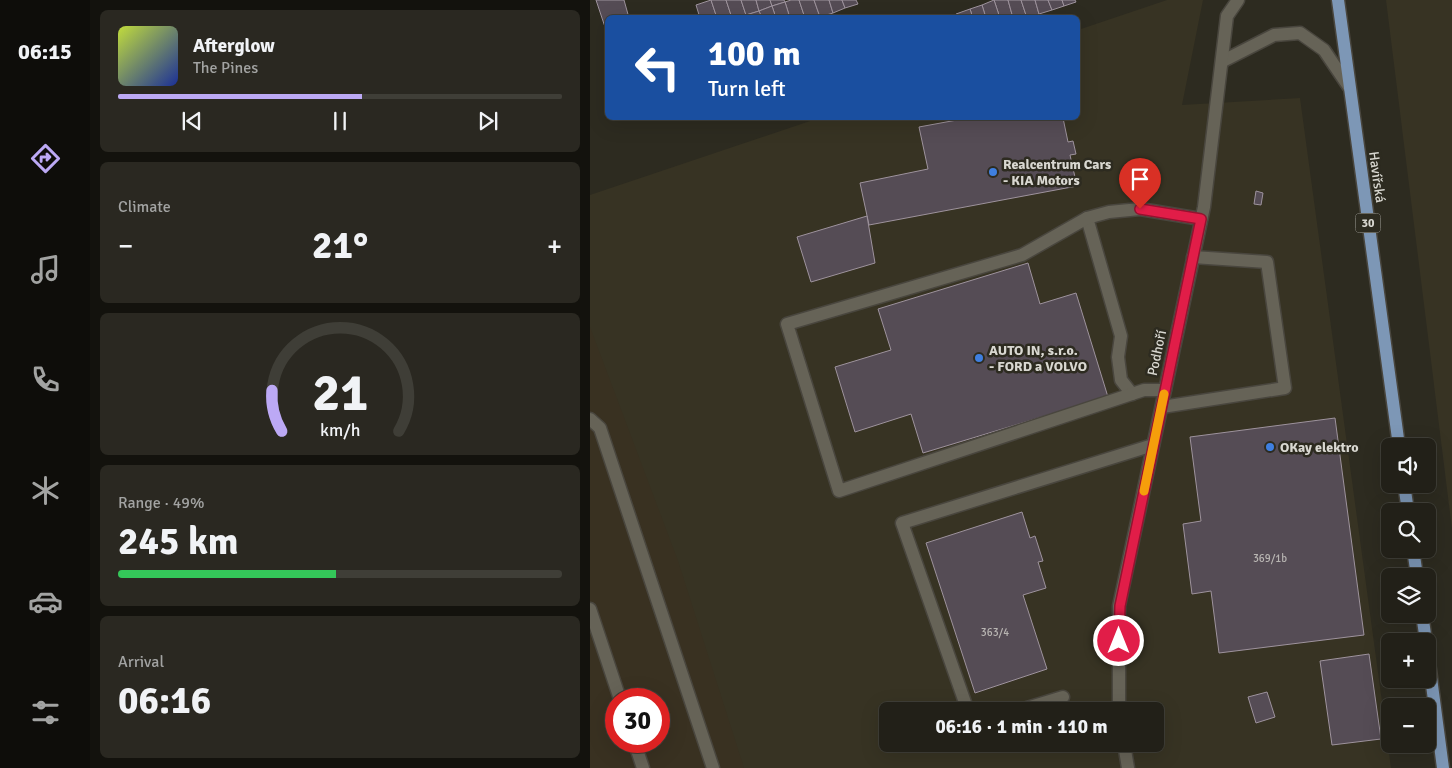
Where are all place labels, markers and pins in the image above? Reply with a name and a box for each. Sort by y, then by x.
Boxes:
place label: Realcentrum Cars - KIA Motors [1003,156,1111,189]
pin [1119,158,1161,209]
marker: Realcentrum Cars - KIA Motors [987,166,999,178]
place label: AUTO IN, s.r.o. - FORD a VOLVO [989,342,1087,375]
marker: AUTO IN, s.r.o. - FORD a VOLVO [973,352,985,364]
place label: OKay elektro [1280,439,1358,456]
marker: OKay elektro [1264,441,1276,453]

